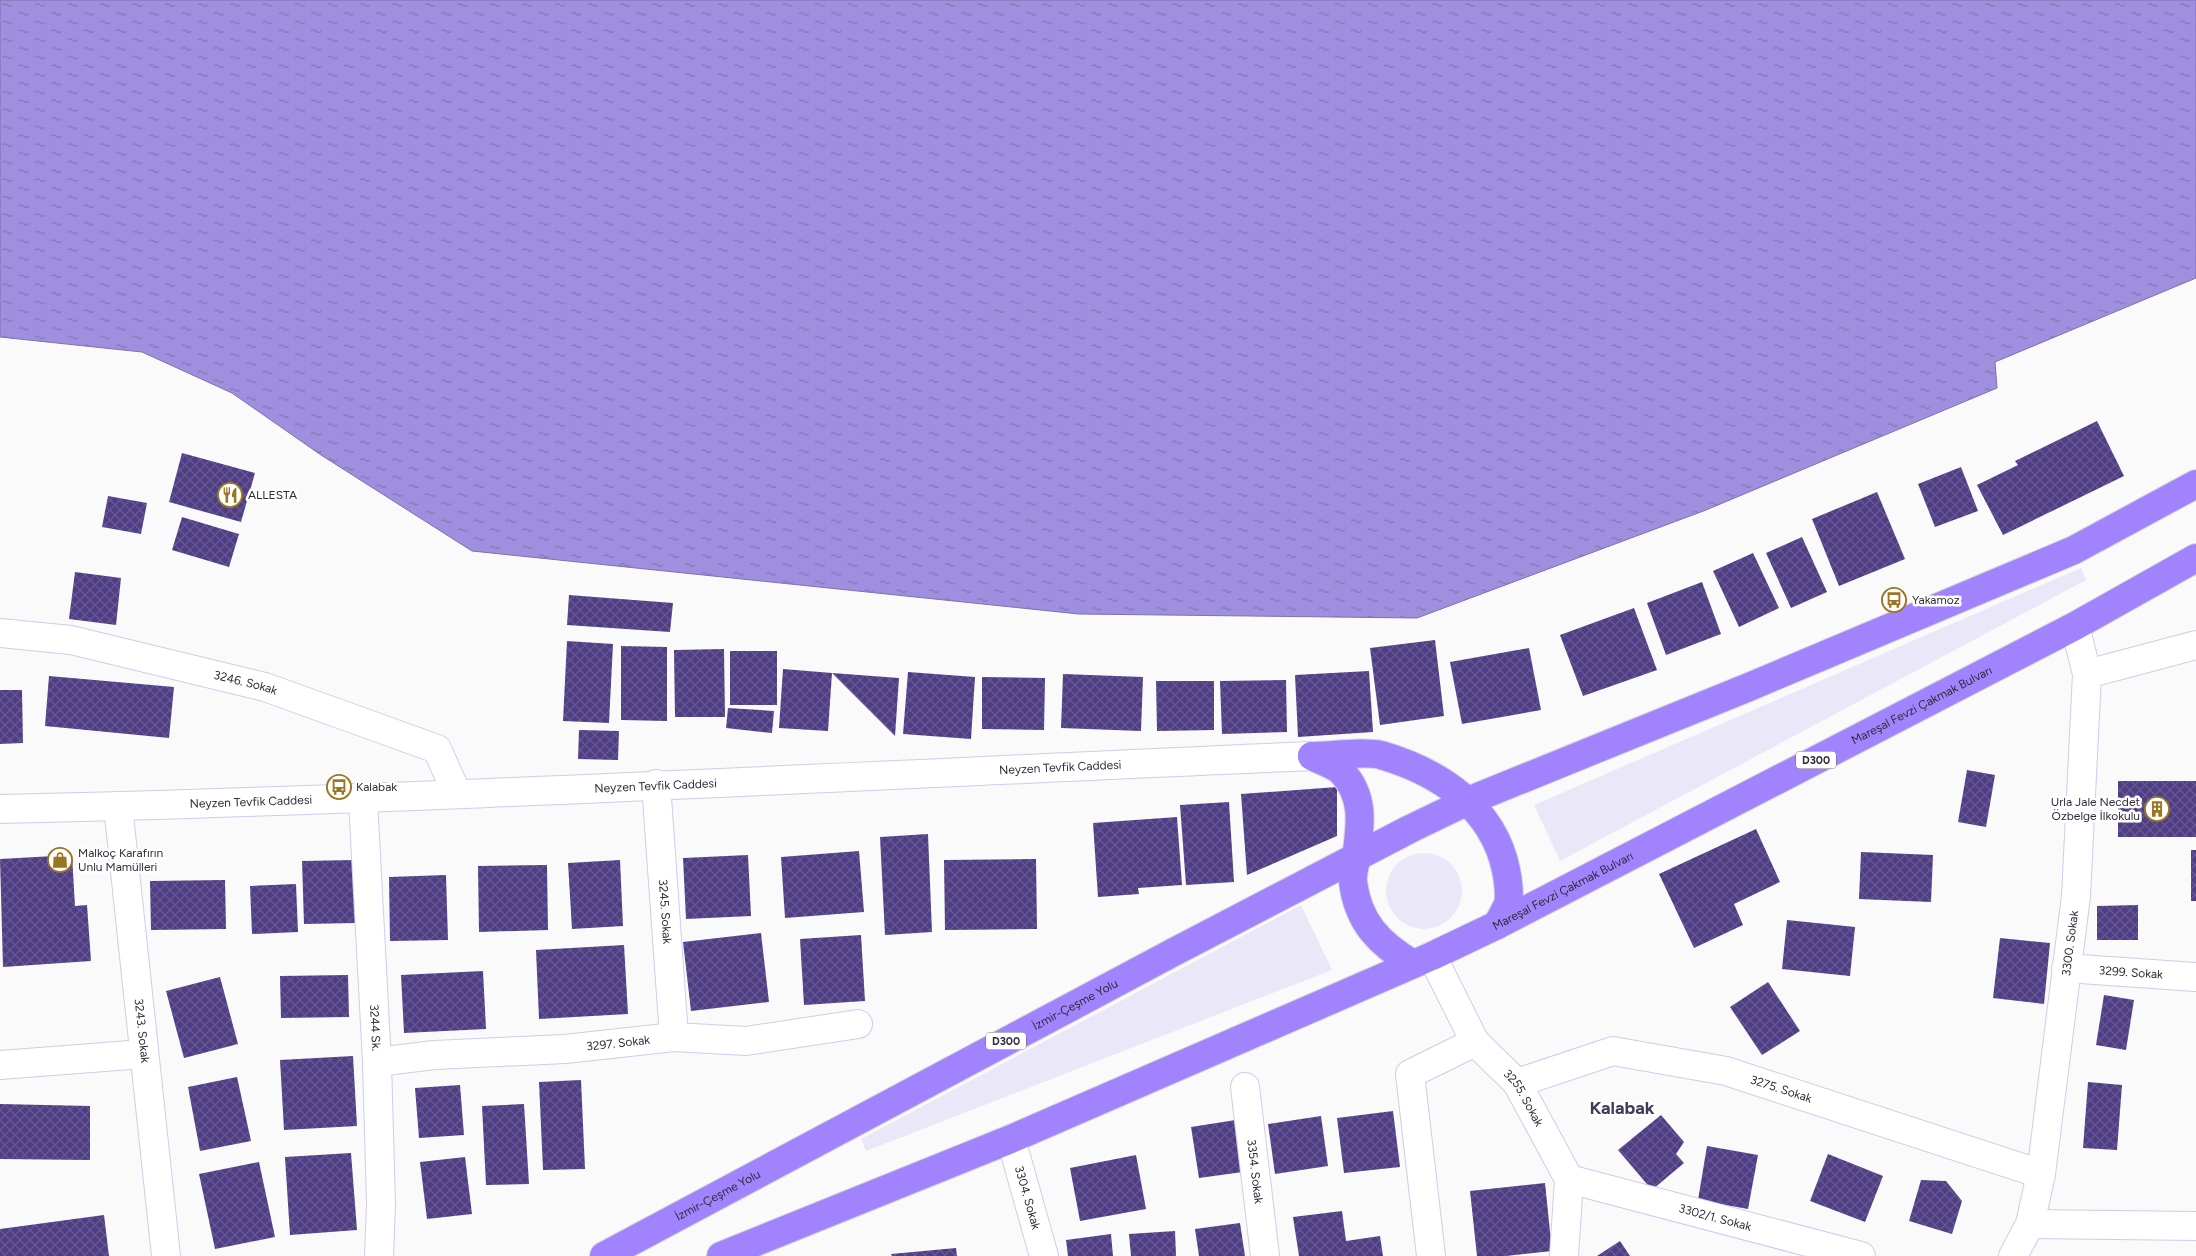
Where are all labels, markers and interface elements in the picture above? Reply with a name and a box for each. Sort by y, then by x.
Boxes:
restaurant icon: ALLESTA [217,482,243,508]
place label: ALLESTA [248,488,297,502]
bus stop icon: Yakamoz [1881,587,1907,613]
place label: Yakamoz [1912,593,1960,607]
street label: Mareşal Fevzi Çakmak Bulvarı [1849,663,1995,747]
street label: 3246. Sokak [212,668,279,698]
road number: D300 [1796,752,1836,768]
street label: Neyzen Tevfik Caddesi [999,758,1122,777]
bus stop icon: Kalabak [326,774,352,800]
street label: Neyzen Tevfik Caddesi [594,776,717,796]
place label: Kalabak [356,780,397,794]
street label: Neyzen Tevfik Caddesi [189,793,312,811]
place label: Urla Jale Necdet Özbelge İlkokulu [2051,795,2140,823]
building icon: Urla Jale Necdet Özbelge İlkokulu [2144,796,2170,822]
place label: Malkoç Karafırın Unlu Mamülleri [78,846,164,874]
shop icon: Malkoç Karafırın Unlu Mamülleri [47,847,73,873]
street label: Mareşal Fevzi Çakmak Bulvarı [1490,849,1636,933]
street label: 3245. Sokak [656,879,674,945]
street label: 3300. Sokak [2059,909,2081,977]
street label: 3299. Sokak [2098,963,2164,982]
street label: İzmir-Çeşme Yolu [1030,976,1120,1033]
street label: 3243. Sokak [132,998,152,1064]
street label: 3244 Sk. [367,1004,383,1051]
road number: D300 [986,1032,1026,1050]
street label: 3297. Sokak [586,1033,651,1054]
street label: 3255. Sokak [1501,1067,1546,1129]
street label: 3275. Sokak [1749,1072,1814,1106]
district label: Kalabak [1589,1097,1655,1119]
street label: 3354. Sokak [1244,1138,1266,1205]
street label: 3304. Sokak [1012,1164,1043,1231]
street label: İzmir-Çeşme Yolu [673,1167,763,1224]
street label: 3302/1. Sokak [1677,1201,1753,1234]

